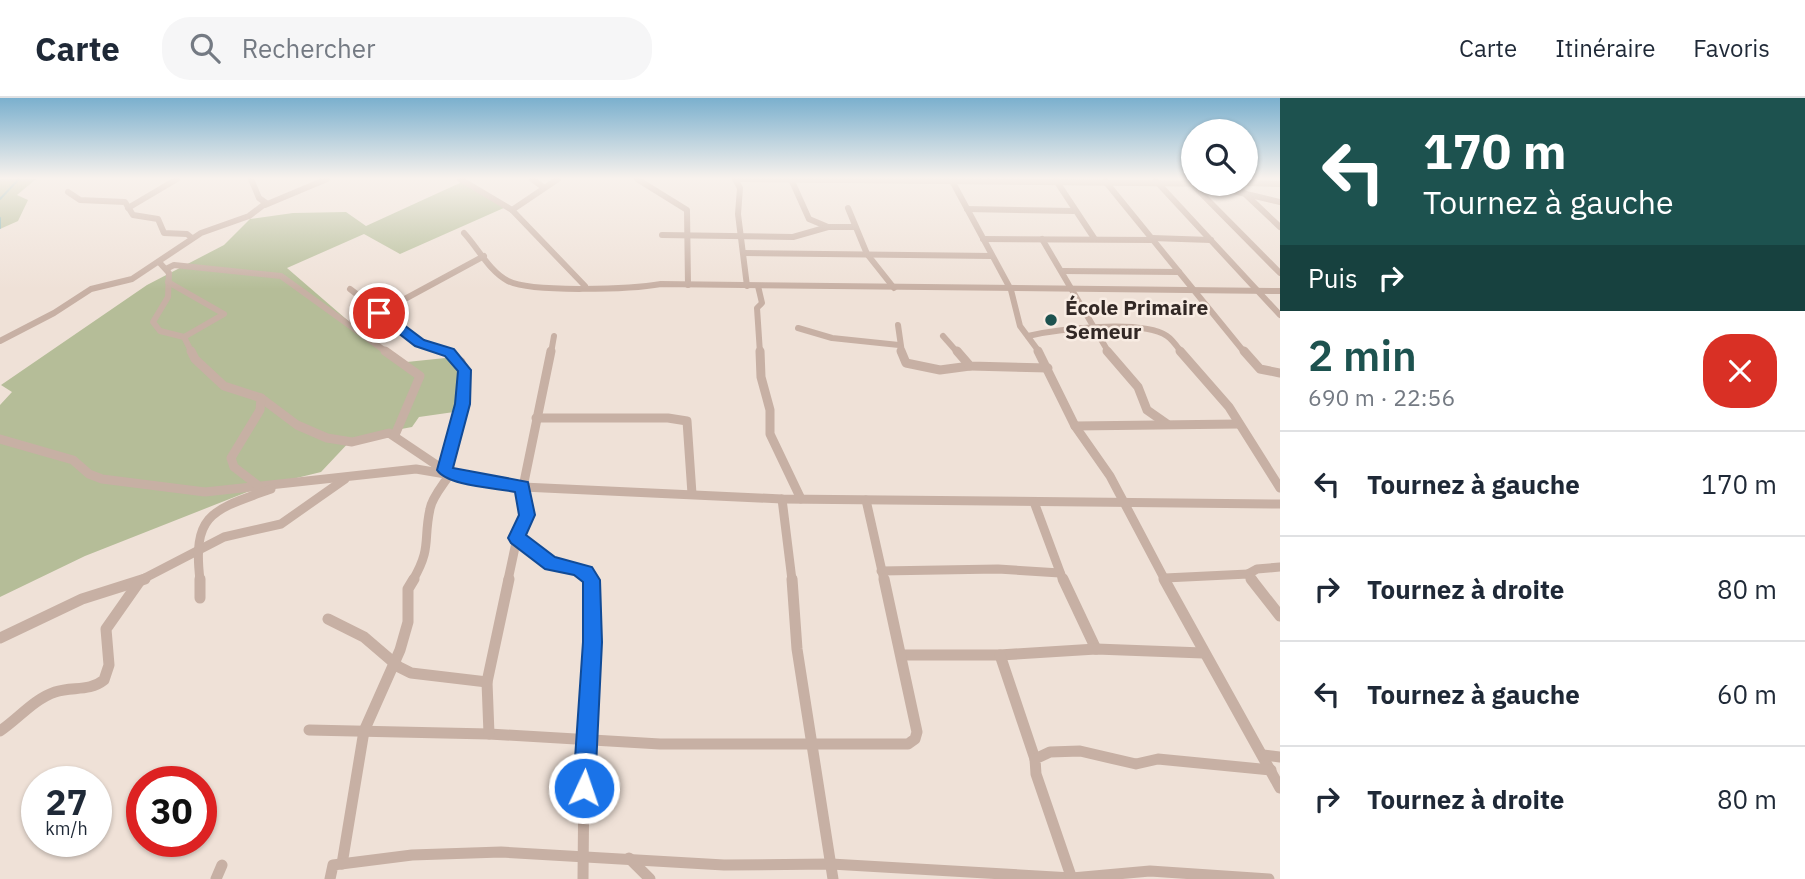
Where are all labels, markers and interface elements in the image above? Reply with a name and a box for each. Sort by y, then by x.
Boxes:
search box [162,17,652,80]
text: Carte [35,27,120,70]
icon: search [186,29,224,67]
text: Rechercher [242,31,376,65]
text: Carte [1459,32,1517,64]
text: Itinéraire [1555,32,1655,64]
text: Favoris [1693,32,1770,64]
map controls [1181,119,1258,196]
button: search [1181,119,1258,196]
text: 170 m [1423,119,1567,182]
icon: left [1308,126,1399,217]
text: Tournez à gauche [1423,181,1674,223]
icon: right [1372,259,1410,297]
text: Puis [1308,261,1358,295]
pin [349,283,409,343]
place label: École Primaire Semeur [1065,293,1208,345]
icon: arrive [360,294,398,332]
marker: École Primaire Semeur [1043,312,1059,328]
text: 2 min [1308,328,1417,383]
button: close [1703,334,1777,408]
text: 690 m · 22:56 [1308,382,1455,412]
icon: left [1308,465,1346,503]
text: Tournez à gauche [1367,467,1580,501]
text: 170 m [1701,467,1777,501]
icon: right [1308,570,1346,608]
text: Tournez à droite [1367,572,1564,606]
text: 80 m [1717,572,1777,606]
icon: left [1308,675,1346,713]
text: Tournez à gauche [1367,677,1580,711]
text: 60 m [1717,677,1777,711]
position arrow [547,751,621,825]
speed limit sign: 30 [126,766,217,857]
text: 27 [45,779,88,825]
icon: right [1308,780,1346,818]
text: Tournez à droite [1367,782,1564,816]
text: 80 m [1717,782,1777,816]
text: km/h [45,817,88,840]

